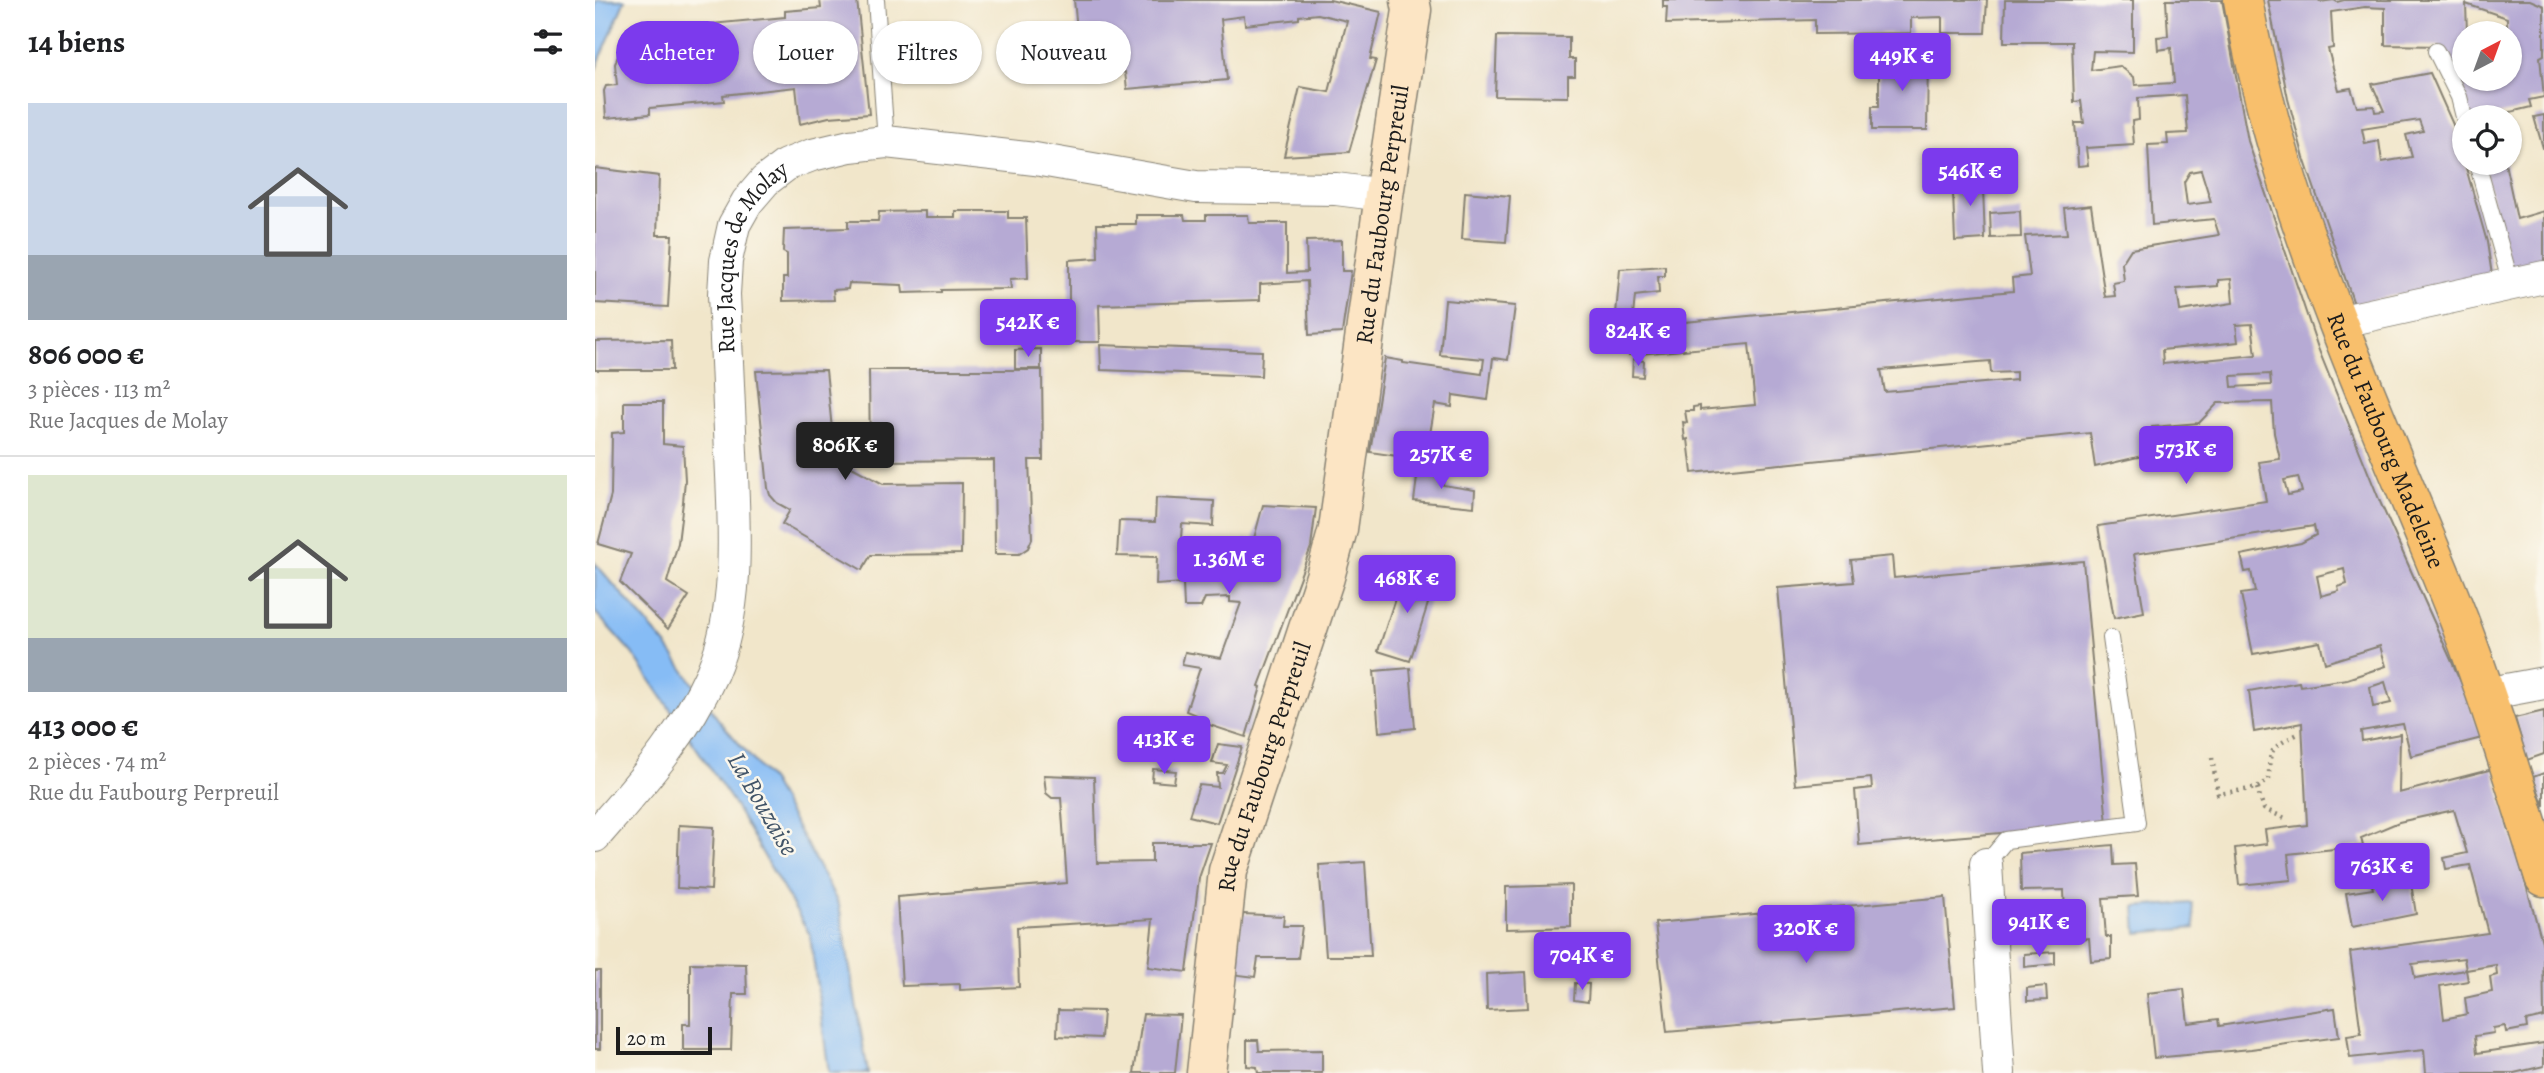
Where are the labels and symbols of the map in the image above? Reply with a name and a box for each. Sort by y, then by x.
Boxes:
north arrow [2452,21,2522,91]
pin: 449K € [1845,34,1959,93]
street label: Rue du Faubourg Perpreuil [1348,82,1416,346]
pin: 546K € [1913,148,2027,208]
street label: Rue Jacques de Molay [708,153,795,354]
pin: 542K € [971,300,1085,359]
pin: 824K € [1581,308,1695,368]
street label: Rue du Faubourg Madeleine [2319,308,2453,573]
pin: 806K € [788,422,902,482]
pin: 573K € [2129,426,2243,486]
pin: 257K € [1384,432,1498,491]
pin: 1.36M € [1164,536,1294,596]
pin: 468K € [1350,556,1464,615]
street label: Rue du Faubourg Perpreuil [1210,637,1319,894]
pin: 413K € [1107,716,1221,776]
water label: La Bouzaise [719,746,807,862]
pin: 763K € [2325,844,2439,903]
pin: 941K € [1982,900,2096,959]
pin: 320K € [1749,906,1863,965]
pin: 704K € [1525,932,1639,992]
scale bar [616,1024,712,1056]

